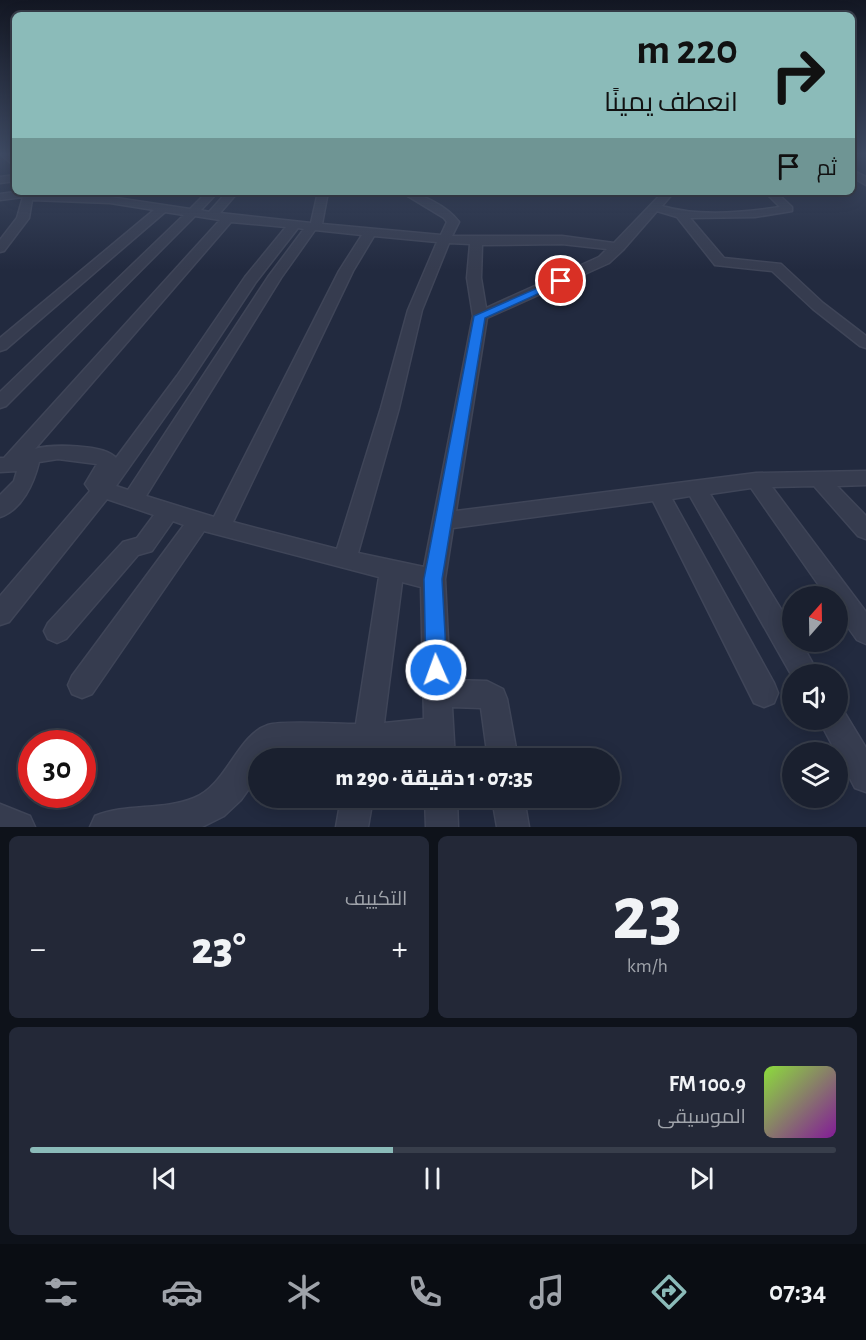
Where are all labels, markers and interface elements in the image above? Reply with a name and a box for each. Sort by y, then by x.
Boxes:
text: 220 m [636,29,738,71]
icon: right [759,36,837,114]
text: انعطف يمينًا [604,89,738,116]
icon: arrive [772,150,805,183]
text: ثم [817,157,837,179]
pin [535,255,586,306]
icon: arrive [544,264,577,297]
north arrow [782,586,848,652]
map controls [782,586,848,808]
position arrow [404,638,468,702]
button: sound [782,664,848,730]
speed limit sign: 30 [18,730,96,808]
button: layers [782,742,848,808]
text: 07:35 · 1 دقيقة · 290 m [335,767,533,789]
text: 23 [612,876,682,954]
text: التكييف [345,889,408,909]
text: 23° [192,927,246,972]
text: − [30,933,46,966]
text: + [392,933,408,966]
text: km/h [627,956,668,976]
text: 100.9 FM [669,1073,746,1095]
text: الموسيقى [657,1107,746,1127]
icon: previous [148,1162,181,1195]
icon: pause [416,1162,449,1195]
icon: next [685,1162,718,1195]
icon: filters [40,1271,82,1313]
icon: car [161,1271,203,1313]
icon: climate [283,1271,325,1313]
icon: phone [404,1271,446,1313]
icon: music [526,1271,568,1313]
icon: directions [648,1271,690,1313]
text: 07:34 [769,1278,826,1305]

